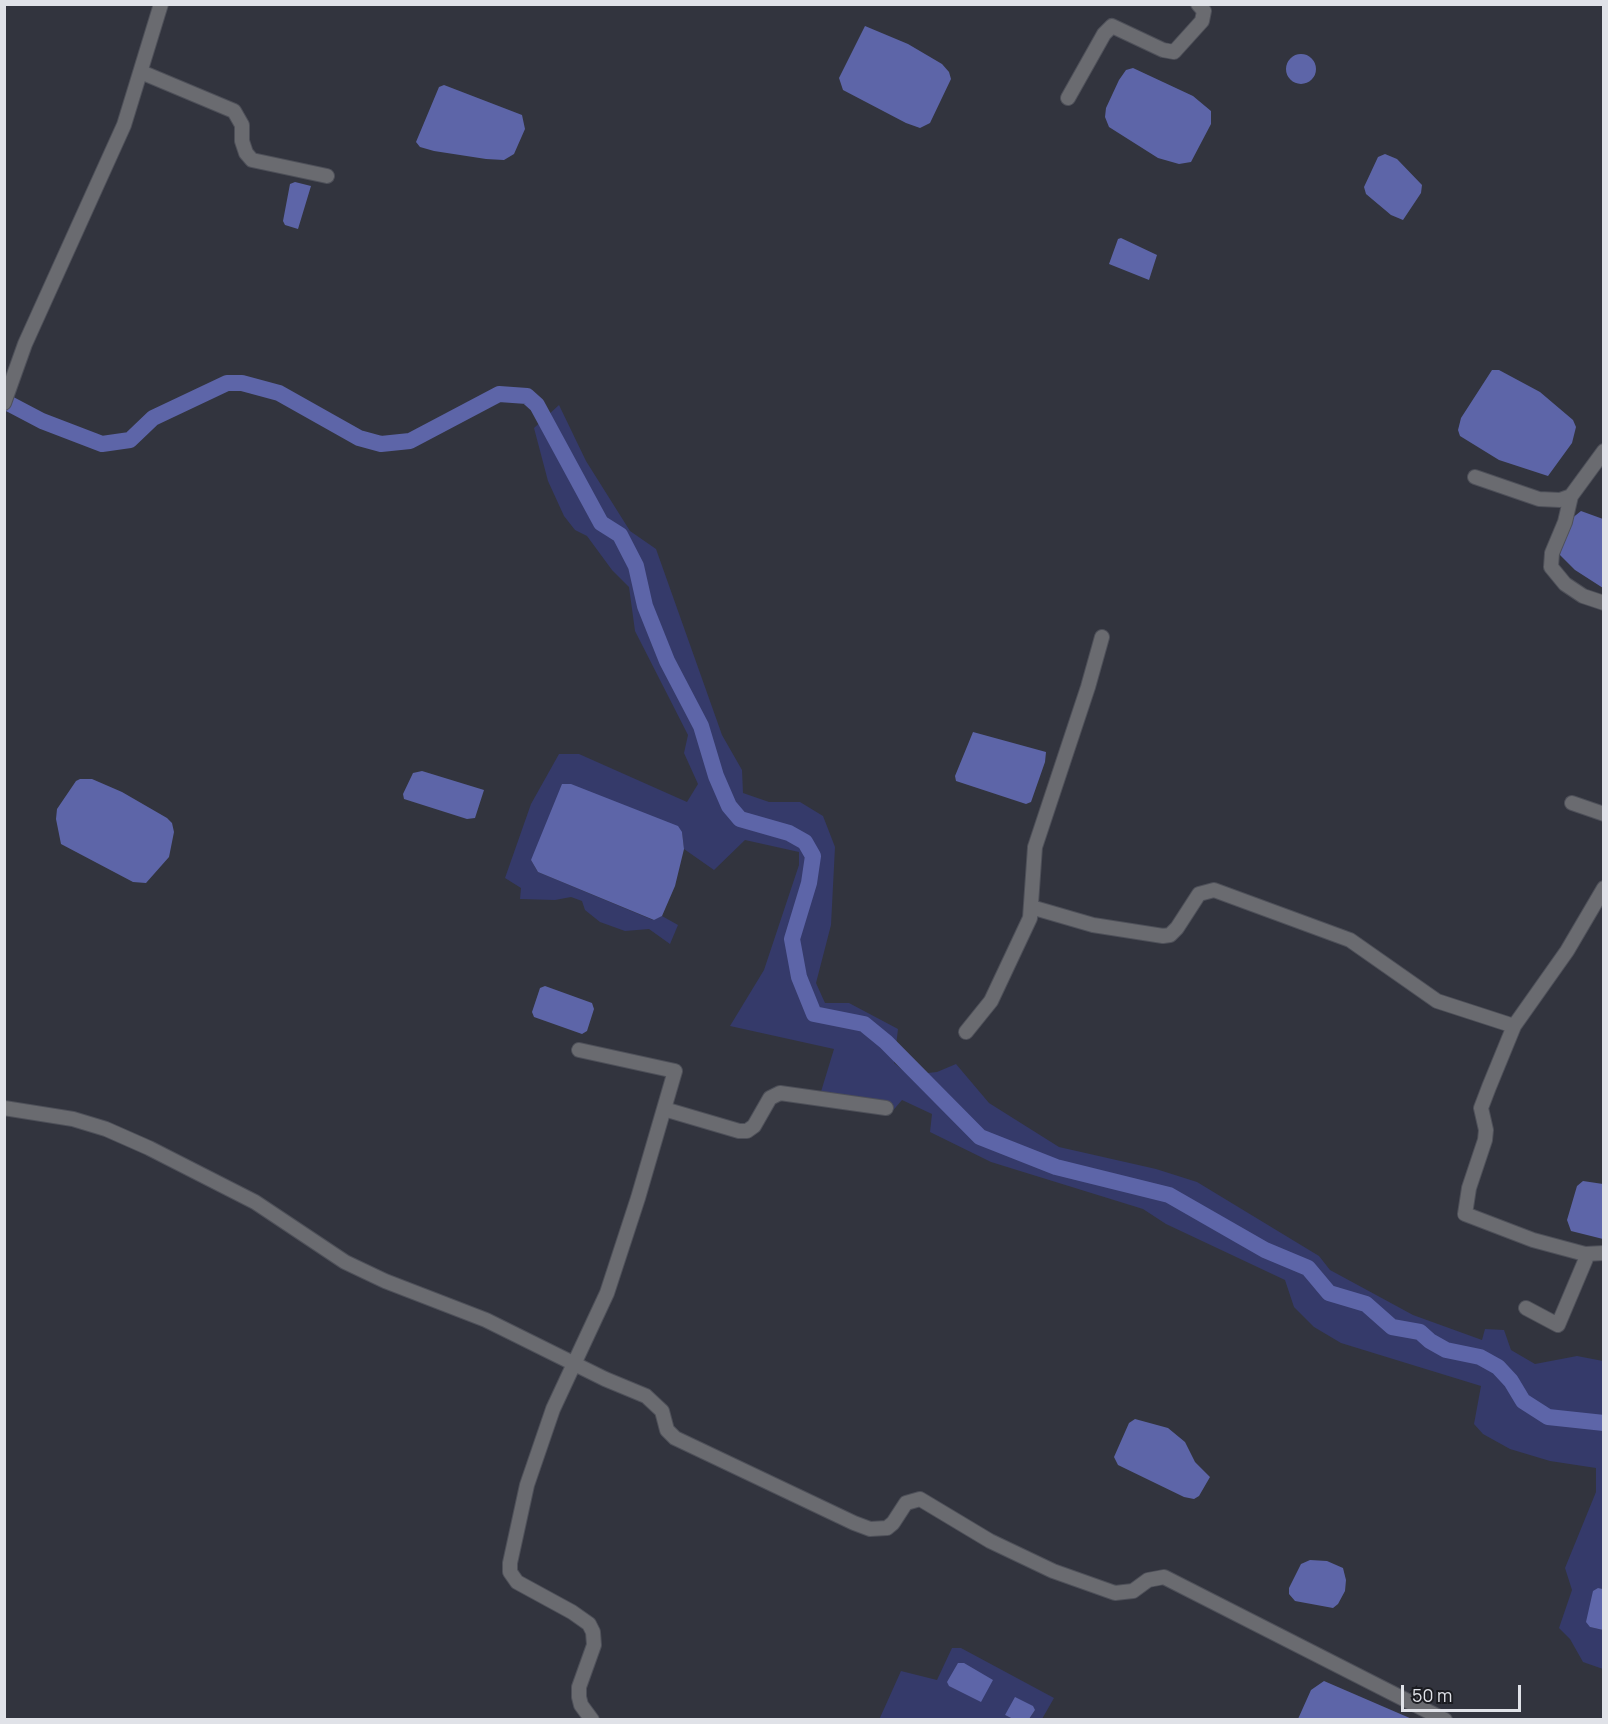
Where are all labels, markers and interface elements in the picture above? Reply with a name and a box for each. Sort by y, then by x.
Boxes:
scale bar [1404,1673,1524,1711]
text: 50 m [1412,1683,1452,1707]

